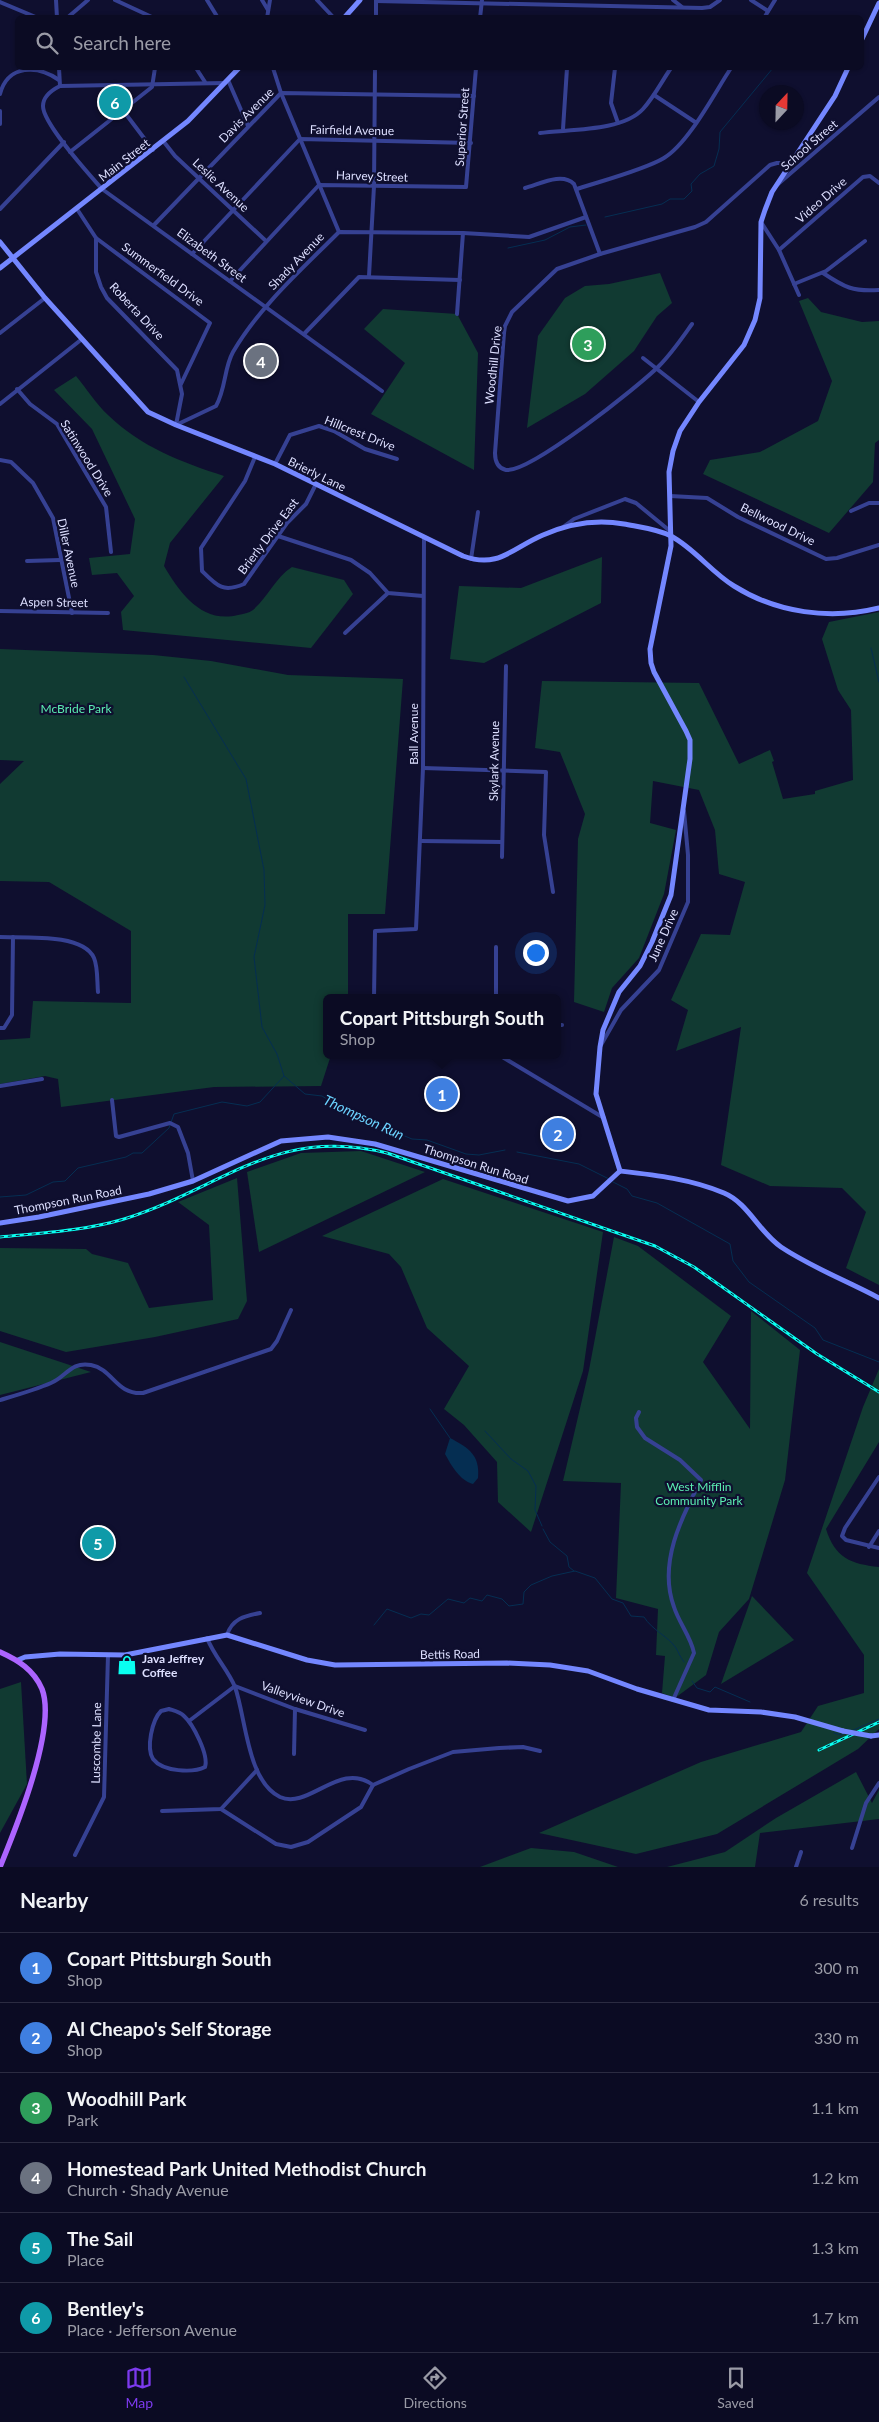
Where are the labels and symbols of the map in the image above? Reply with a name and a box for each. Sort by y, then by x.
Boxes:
pin: 6 [99,83,131,121]
street label: Davis Avenue [215,84,277,146]
north arrow [759,85,804,130]
street label: Superior Street [452,86,472,167]
street label: School Street [778,116,841,174]
street label: Fairfield Avenue [310,122,394,138]
street label: Main Street [95,135,153,185]
street label: Leslie Avenue [190,155,252,215]
street label: Harvey Street [336,167,409,185]
street label: Video Drive [792,174,850,226]
street label: Elizabeth Street [174,225,250,286]
street label: Shady Avenue [265,229,327,293]
street label: Summerfield Drive [119,239,207,309]
street label: Roberta Drive [107,279,167,343]
street label: Woodhill Drive [481,325,505,405]
pin: 3 [572,325,604,363]
pin: 4 [245,342,277,380]
street label: Hillcrest Drive [322,412,398,454]
street label: Satinwood Drive [57,417,117,499]
street label: Brierly Lane [286,454,348,494]
street label: Brierly Drive East [235,494,302,577]
street label: Bellwood Drive [738,499,818,549]
street label: Diller Avenue [54,517,84,589]
street label: Aspen Street [20,594,89,610]
park label: McBride Park [40,701,112,716]
street label: Ball Avenue [406,703,421,765]
street label: Skylark Avenue [486,721,502,801]
street label: June Drive [645,906,681,964]
your location [523,940,549,966]
pin: 1 [426,1075,458,1113]
water label: Thompson Run [321,1091,407,1143]
pin: 2 [542,1115,574,1153]
street label: Thompson Run Road [422,1141,530,1187]
street label: Thompson Run Road [13,1182,123,1218]
park label: West Mifflin Community Park [655,1479,744,1508]
pin: 5 [82,1524,114,1562]
street label: Bettis Road [420,1646,480,1662]
place label: Java Jeffrey Coffee [142,1651,205,1680]
shop icon: Java Jeffrey Coffee [116,1654,138,1676]
street label: Valleyview Drive [259,1678,347,1720]
street label: Luscombe Lane [88,1702,104,1784]

